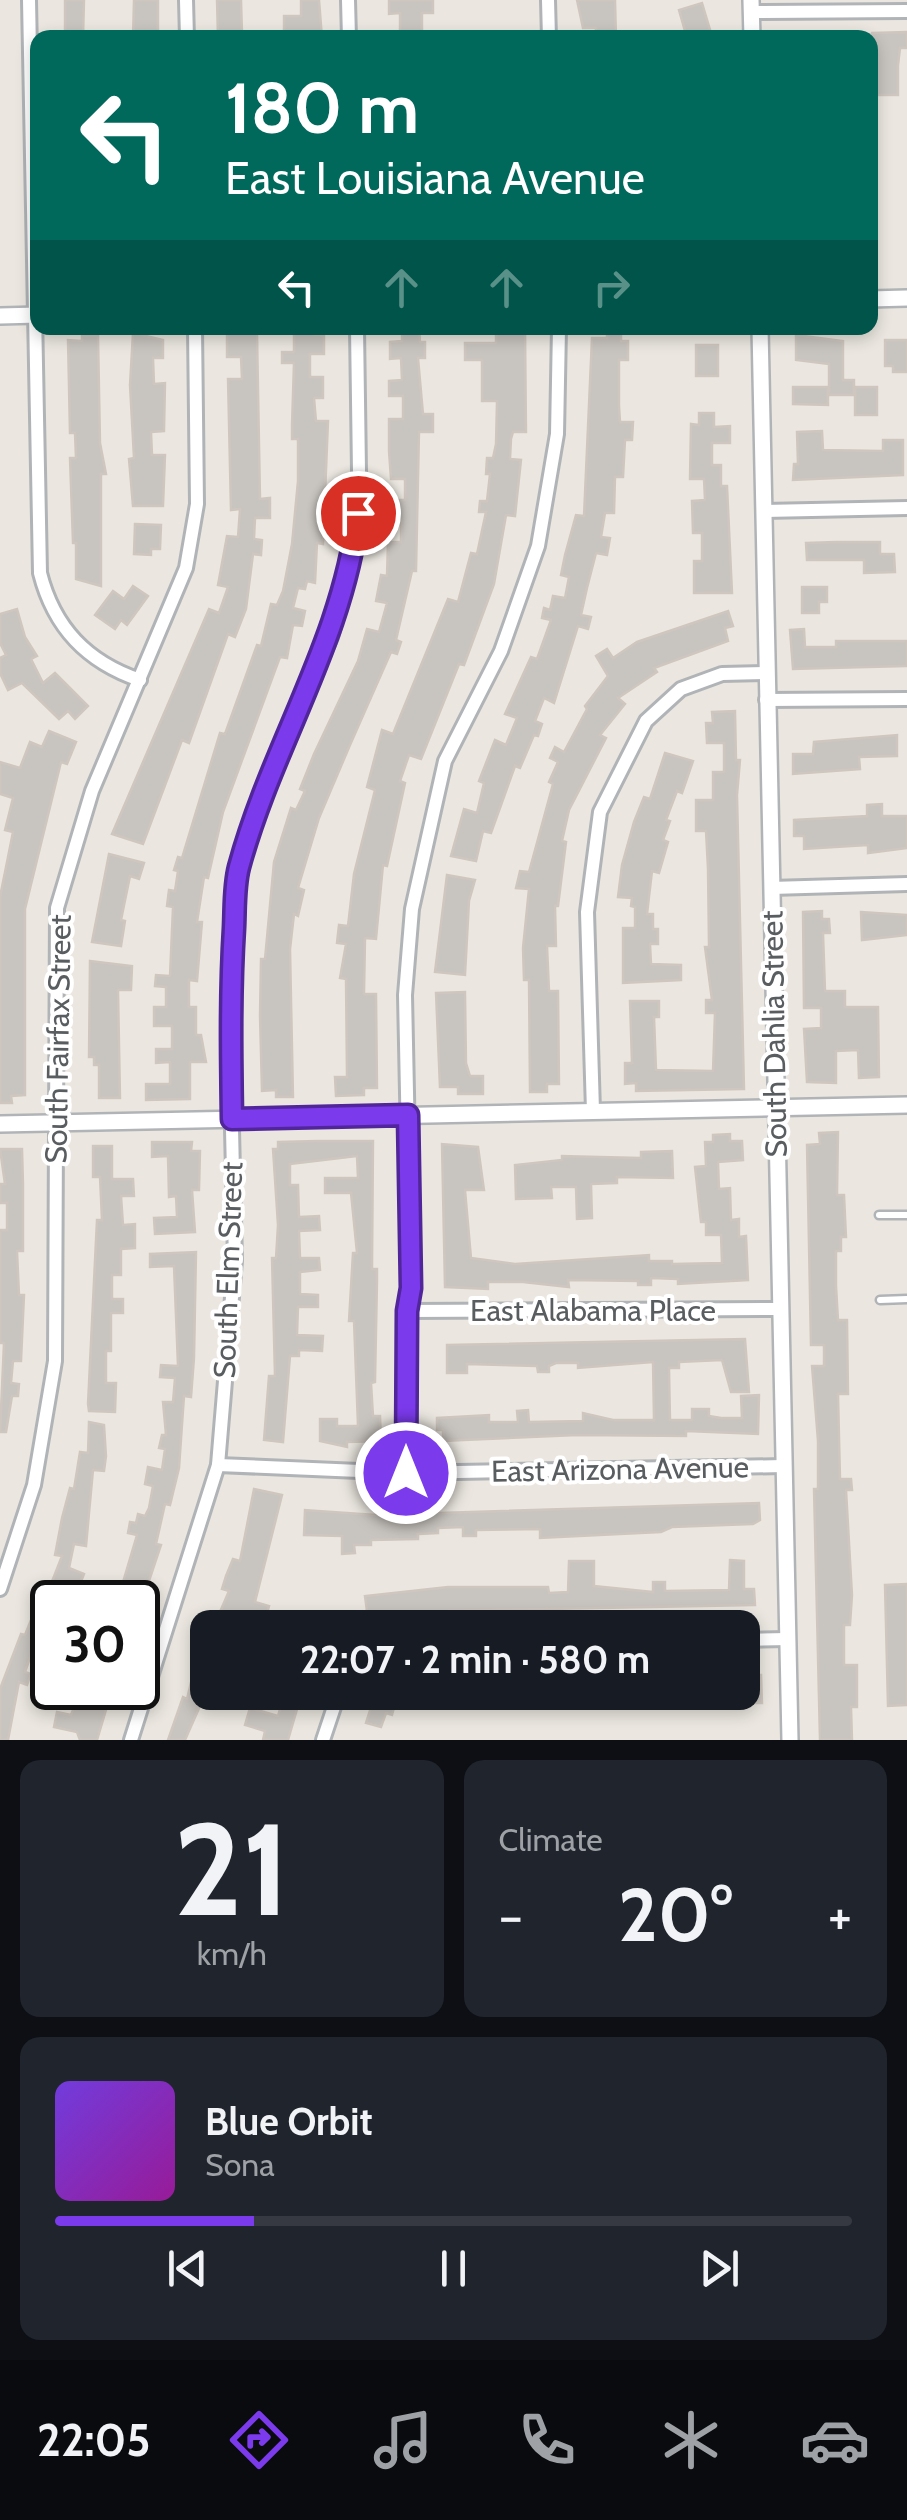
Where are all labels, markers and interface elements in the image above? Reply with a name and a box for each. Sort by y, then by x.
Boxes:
text: 180 m [225,65,419,151]
icon: left [60,70,190,200]
text: East Louisiana Avenue [225,151,645,205]
icon: left [269,260,324,315]
icon: ahead [374,260,429,315]
icon: ahead [479,260,534,315]
icon: right [584,260,639,315]
pin [316,471,401,556]
icon: arrive [331,486,386,541]
street label: South Dahlia Street [753,910,795,1158]
street label: South Fairfax Street [37,914,79,1164]
street label: South Elm Street [206,1161,250,1379]
street label: East Alabama Place [470,1292,716,1329]
position arrow [354,1421,458,1525]
street label: East Arizona Avenue [491,1448,749,1490]
speed limit sign: 30 [30,1580,160,1710]
text: 22:07 · 2 min · 580 m [300,1636,650,1683]
text: 21 [173,1790,290,1948]
text: Climate [499,1820,603,1859]
text: 20° [618,1869,732,1960]
text: − [499,1882,523,1949]
text: + [828,1882,852,1949]
text: km/h [197,1934,267,1973]
text: Blue Orbit [205,2098,373,2145]
text: Sona [205,2145,275,2184]
icon: previous [160,2241,215,2296]
icon: pause [426,2241,481,2296]
icon: next [692,2241,747,2296]
icon: directions [224,2405,294,2475]
icon: music [368,2405,438,2475]
icon: phone [512,2405,582,2475]
icon: climate [656,2405,726,2475]
icon: car [800,2405,870,2475]
text: 22:05 [37,2413,151,2467]

